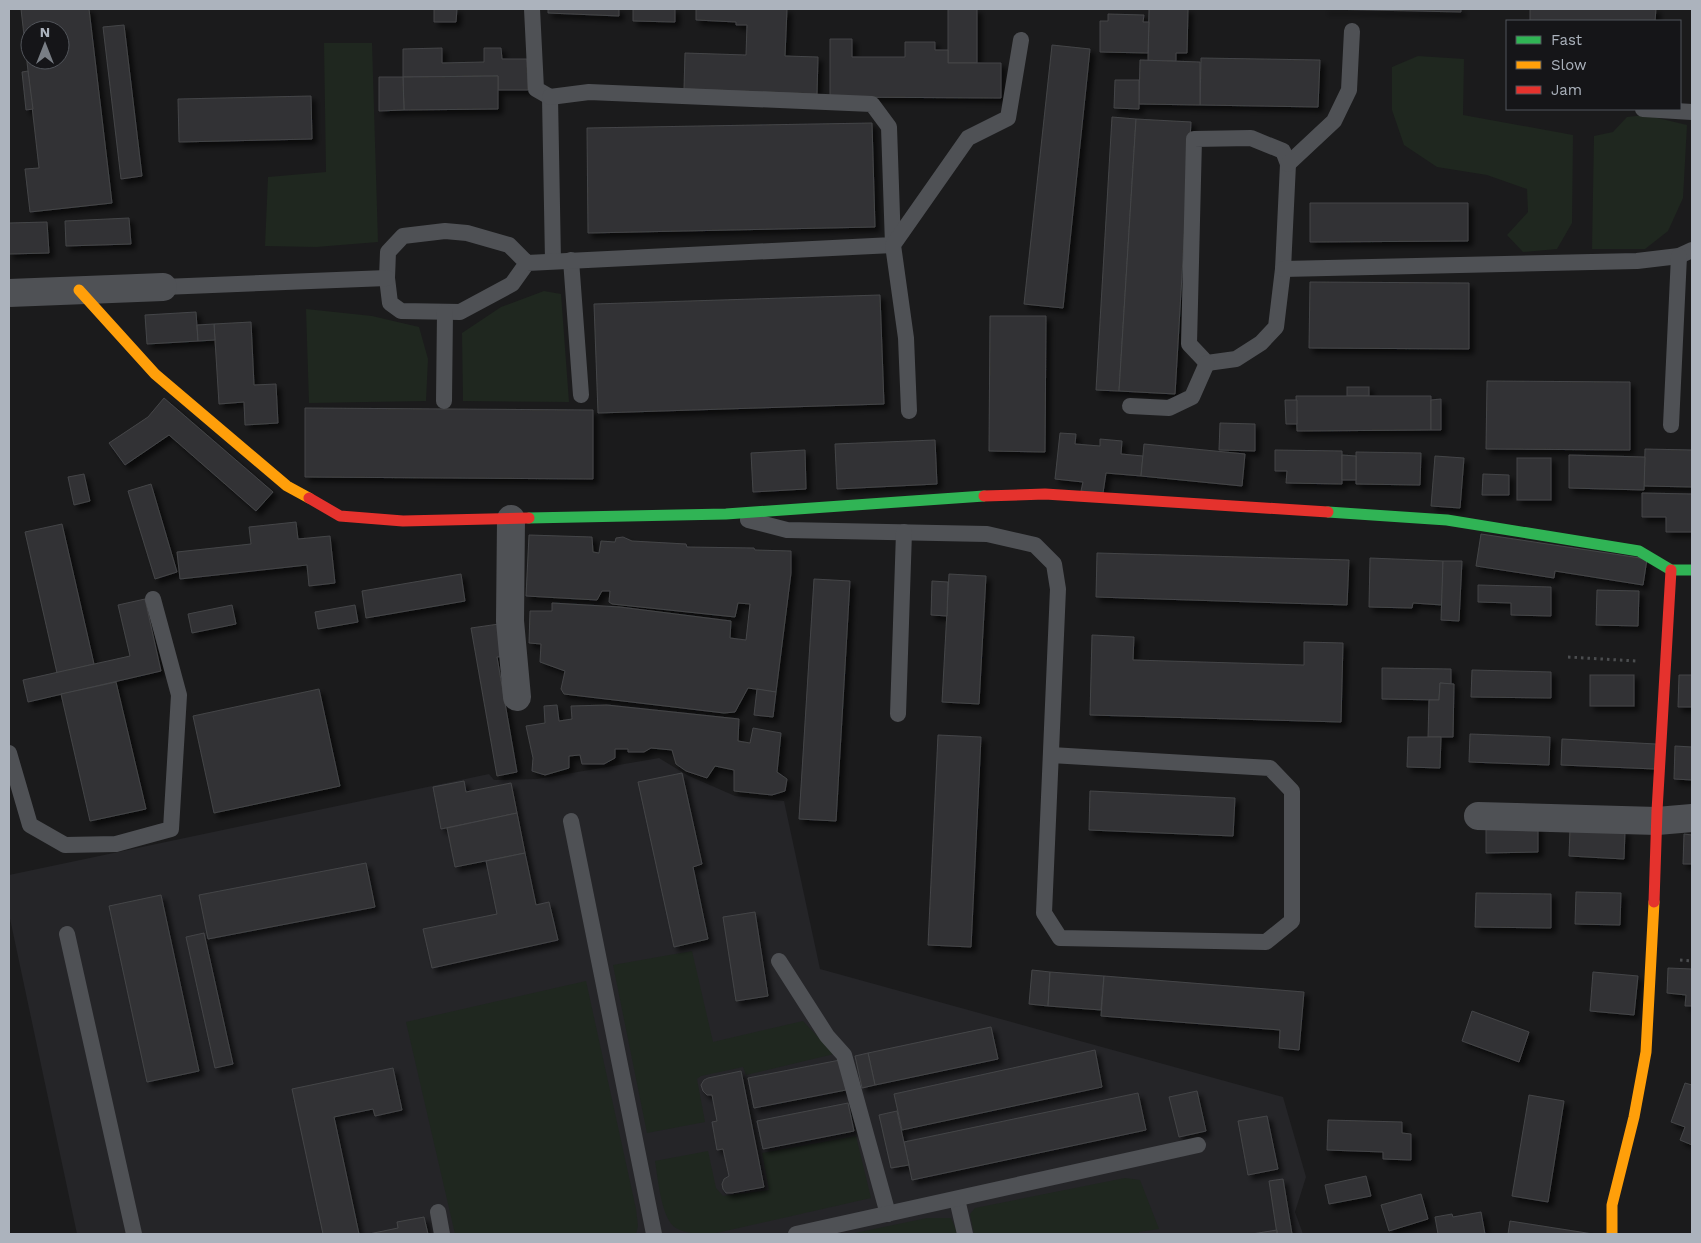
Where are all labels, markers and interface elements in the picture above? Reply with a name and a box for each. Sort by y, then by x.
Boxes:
north arrow [20,20,70,70]
legend [1506,20,1681,110]
text: N [40,24,50,40]
text: Fast [1551,31,1583,49]
text: Slow [1551,56,1587,74]
text: Jam [1551,81,1582,99]

